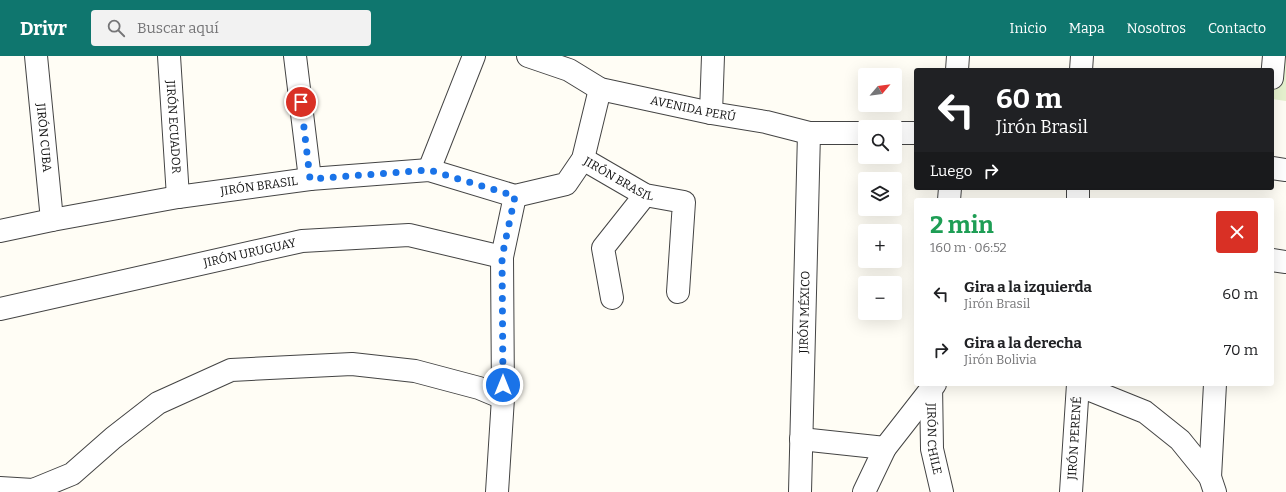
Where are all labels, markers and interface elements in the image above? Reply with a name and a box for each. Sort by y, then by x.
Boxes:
search box [91,10,371,46]
text: Drivr [20,17,67,40]
icon: search [105,17,127,39]
text: Buscar aquí [137,19,219,37]
text: Inicio [1010,20,1047,37]
text: Mapa [1069,20,1105,37]
text: Nosotros [1127,20,1186,37]
text: Contacto [1208,20,1266,37]
north arrow [858,68,902,112]
map controls [858,68,902,320]
street label: JIRÓN ECUADOR [163,79,183,174]
text: 60 m [996,82,1062,115]
icon: left [930,84,982,136]
pin [284,85,318,119]
icon: arrive [290,91,312,113]
street label: AVENIDA PERÚ [649,93,737,124]
street label: JIRÓN CUBA [34,102,54,173]
text: Jirón Brasil [996,116,1088,138]
button: search [858,120,902,164]
street label: JIRÓN BRASIL [580,153,655,203]
icon: right [980,160,1002,182]
text: Luego [930,162,972,180]
button: layers [858,172,902,216]
street label: JIRÓN BRASIL [218,174,299,198]
text: 2 min [930,211,994,239]
button: close [1216,211,1258,253]
button: + [858,224,902,268]
street label: JIRÓN URUGUAY [201,235,298,270]
text: 160 m · 06:52 [930,240,1007,255]
street label: JIRÓN MÉXICO [796,270,813,355]
button: − [858,276,902,320]
text: Gira a la izquierda [964,278,1092,296]
icon: left [930,283,952,305]
text: 60 m [1222,285,1258,303]
text: Jirón Brasil [964,296,1030,311]
text: Gira a la derecha [964,334,1082,352]
icon: right [930,339,952,361]
text: 70 m [1224,341,1258,359]
text: Jirón Bolivia [964,352,1037,367]
position arrow [482,364,524,406]
street label: JIRÓN PERENÉ [1065,396,1084,481]
street label: JIRÓN CHILE [924,402,945,476]

